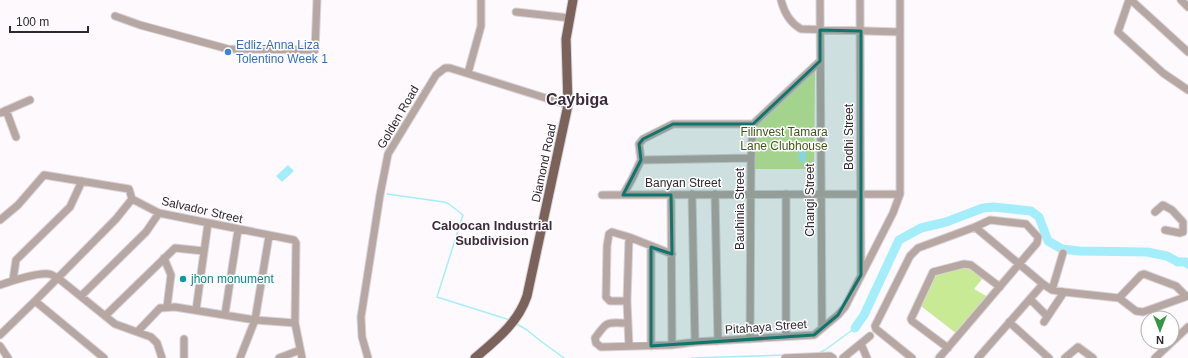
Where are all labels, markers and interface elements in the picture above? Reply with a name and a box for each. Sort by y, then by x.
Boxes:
scale bar [10,8,88,34]
text: 100 m [16,15,49,29]
place label: Edliz-Anna Liza Tolentino Week 1 [236,38,328,66]
marker: Edliz-Anna Liza Tolentino Week 1 [223,47,233,57]
street label: Golden Road [374,83,422,151]
district label: Caybiga [546,91,608,108]
street label: Bodhi Street [842,103,856,170]
street label: Diamond Road [529,122,559,204]
park label: Filinvest Tamara Lane Clubhouse [740,125,828,153]
street label: Changi Street [803,163,817,237]
street label: Bauhinia Street [733,167,747,250]
street label: Banyan Street [645,176,722,190]
street label: Salvador Street [160,194,245,226]
district label: Caloocan Industrial Subdivision [432,218,552,248]
place label: jhon monument [190,272,274,286]
marker: jhon monument [178,274,188,284]
north arrow [1140,310,1180,350]
street label: Pitahaya Street [725,317,808,337]
text: N [1156,334,1164,346]

